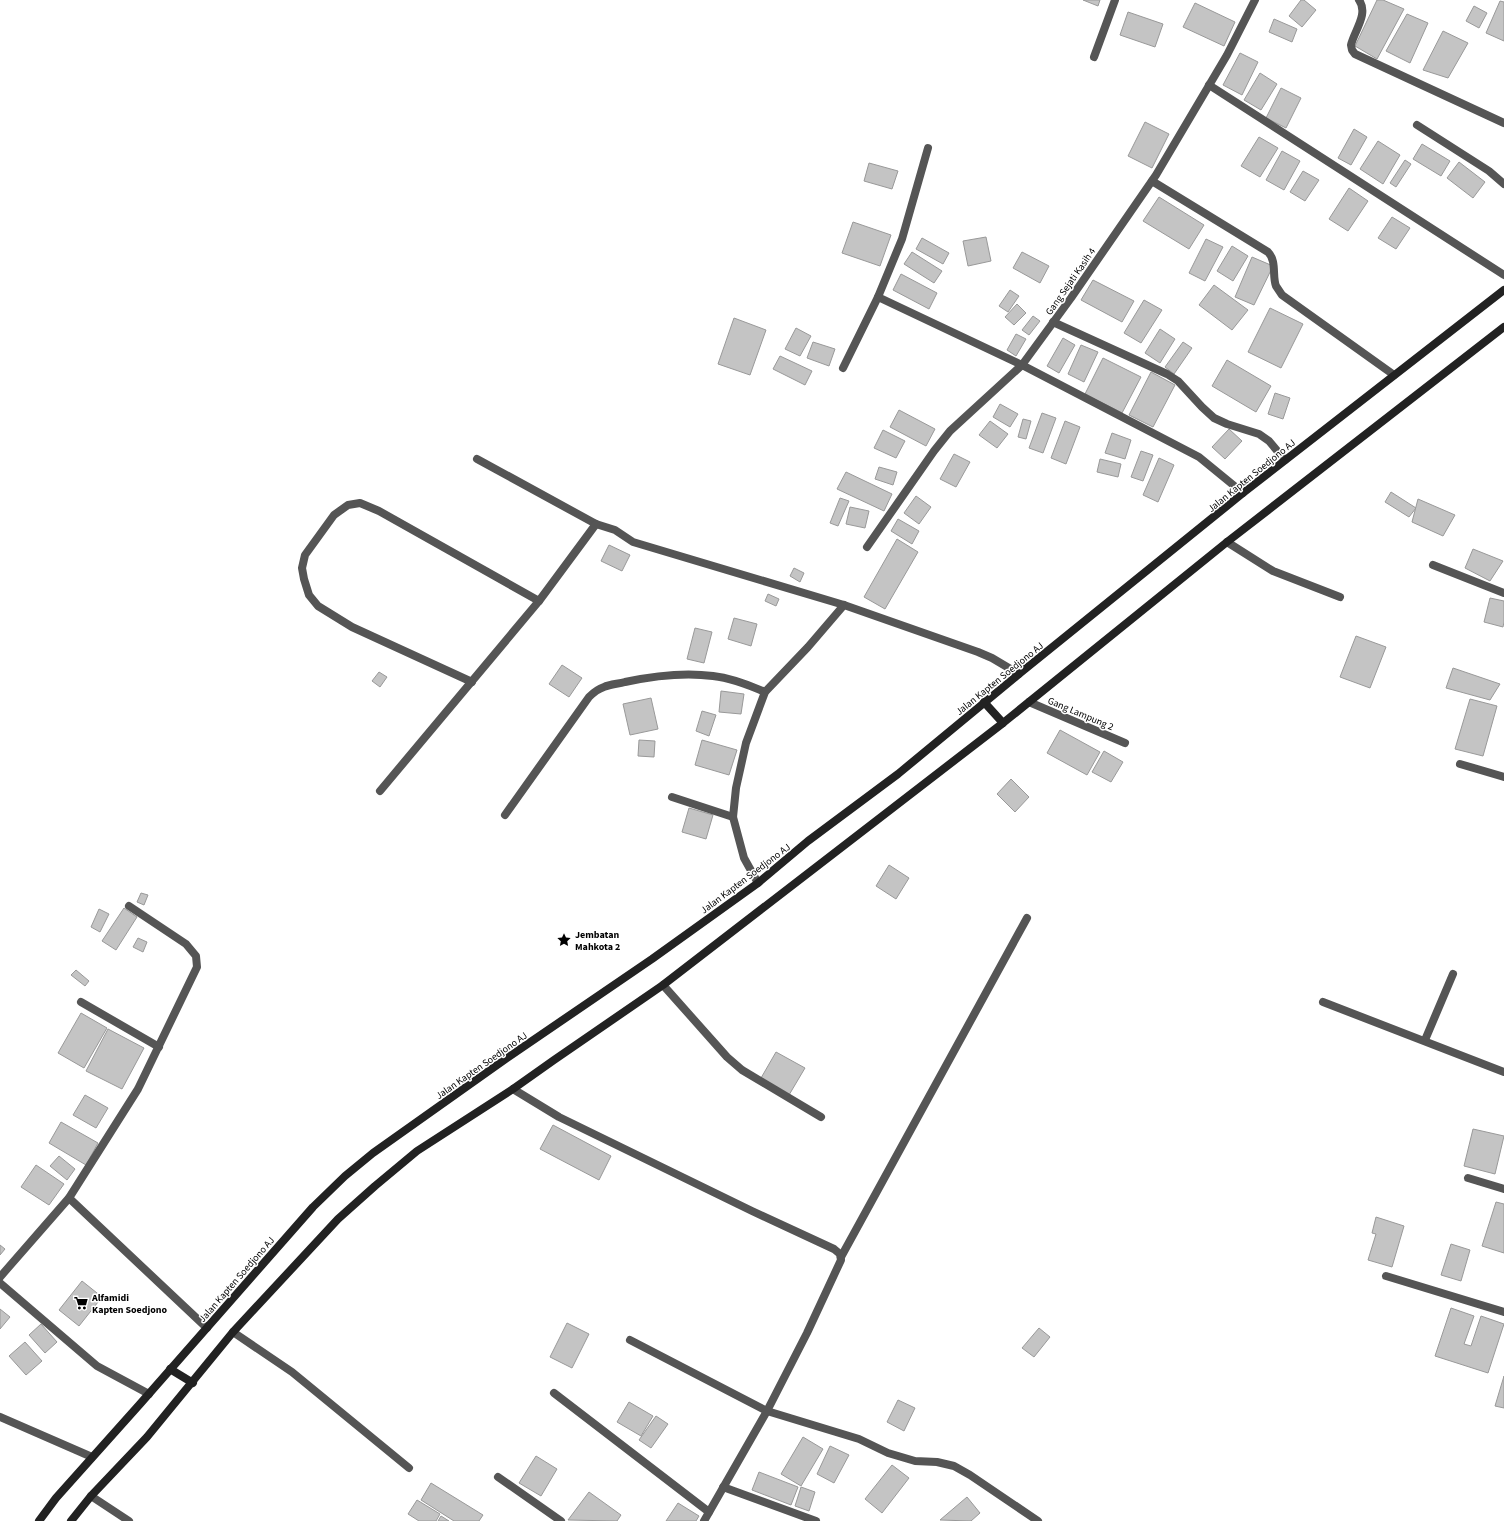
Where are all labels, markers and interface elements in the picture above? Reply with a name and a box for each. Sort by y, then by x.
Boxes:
street label: Gang Sejati Kasih 4 [1042,245,1099,318]
street label: Jalan Kapten Soedjono AJ [1205,436,1298,516]
street label: Jalan Kapten Soedjono AJ [953,639,1046,719]
street label: Gang Lampung 2 [1045,694,1116,734]
street label: Jalan Kapten Soedjono AJ [698,840,793,917]
place label: Jembatan Mahkota 2 [575,928,620,954]
place icon: Jembatan Mahkota 2 [556,932,572,948]
street label: Jalan Kapten Soedjono AJ [433,1029,530,1103]
street label: Jalan Kapten Soedjono AJ [196,1234,278,1325]
place label: Alfamidi Kapten Soedjono [91,1291,167,1317]
supermarket icon: Alfamidi Kapten Soedjono [73,1295,89,1311]

